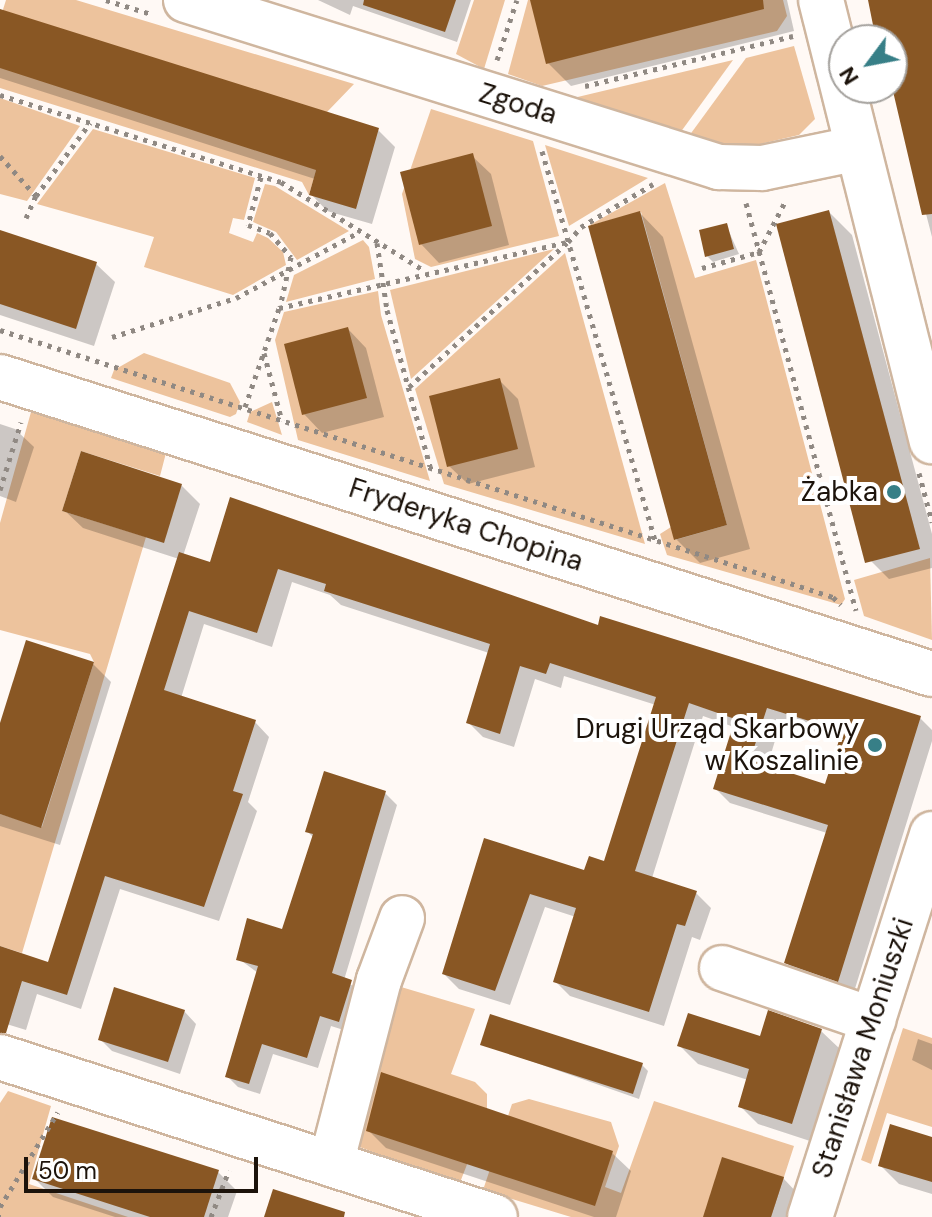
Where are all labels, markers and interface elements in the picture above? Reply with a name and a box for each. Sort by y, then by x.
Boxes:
north arrow [828,24,908,104]
text: N [832,61,865,90]
street label: Zgoda [475,76,561,132]
street label: Fryderyka Chopina [345,471,587,579]
place label: Żabka [801,475,878,509]
marker: Żabka [885,483,903,501]
place label: Drugi Urząd Skarbowy w Koszalinie [575,712,859,778]
marker: Drugi Urząd Skarbowy w Koszalinie [866,736,884,754]
street label: Stanisława Moniuszki [805,914,921,1182]
scale bar [28,1141,262,1191]
text: 50 m [38,1155,97,1186]

